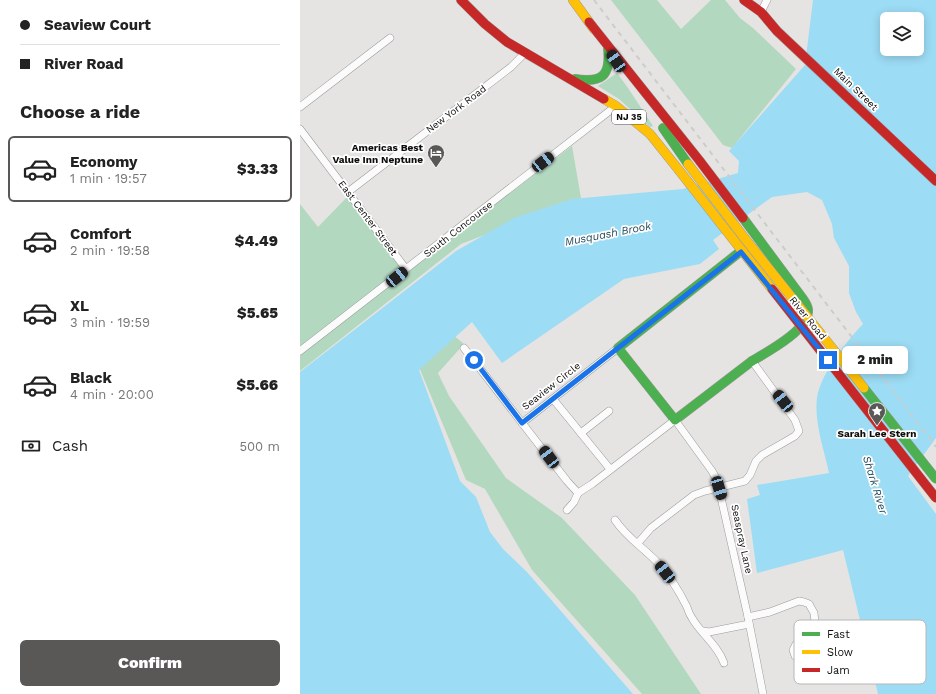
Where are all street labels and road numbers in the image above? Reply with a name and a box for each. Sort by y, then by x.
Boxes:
street label: Main Street [832,65,881,113]
street label: New York Road [424,83,488,135]
road number: NJ 35 [612,110,646,124]
street label: East Center Street [336,178,400,258]
street label: South Concourse [421,199,495,259]
street label: River Road [787,294,829,342]
street label: Seaview Circle [520,360,582,412]
street label: Seaspray Lane [729,503,755,575]

